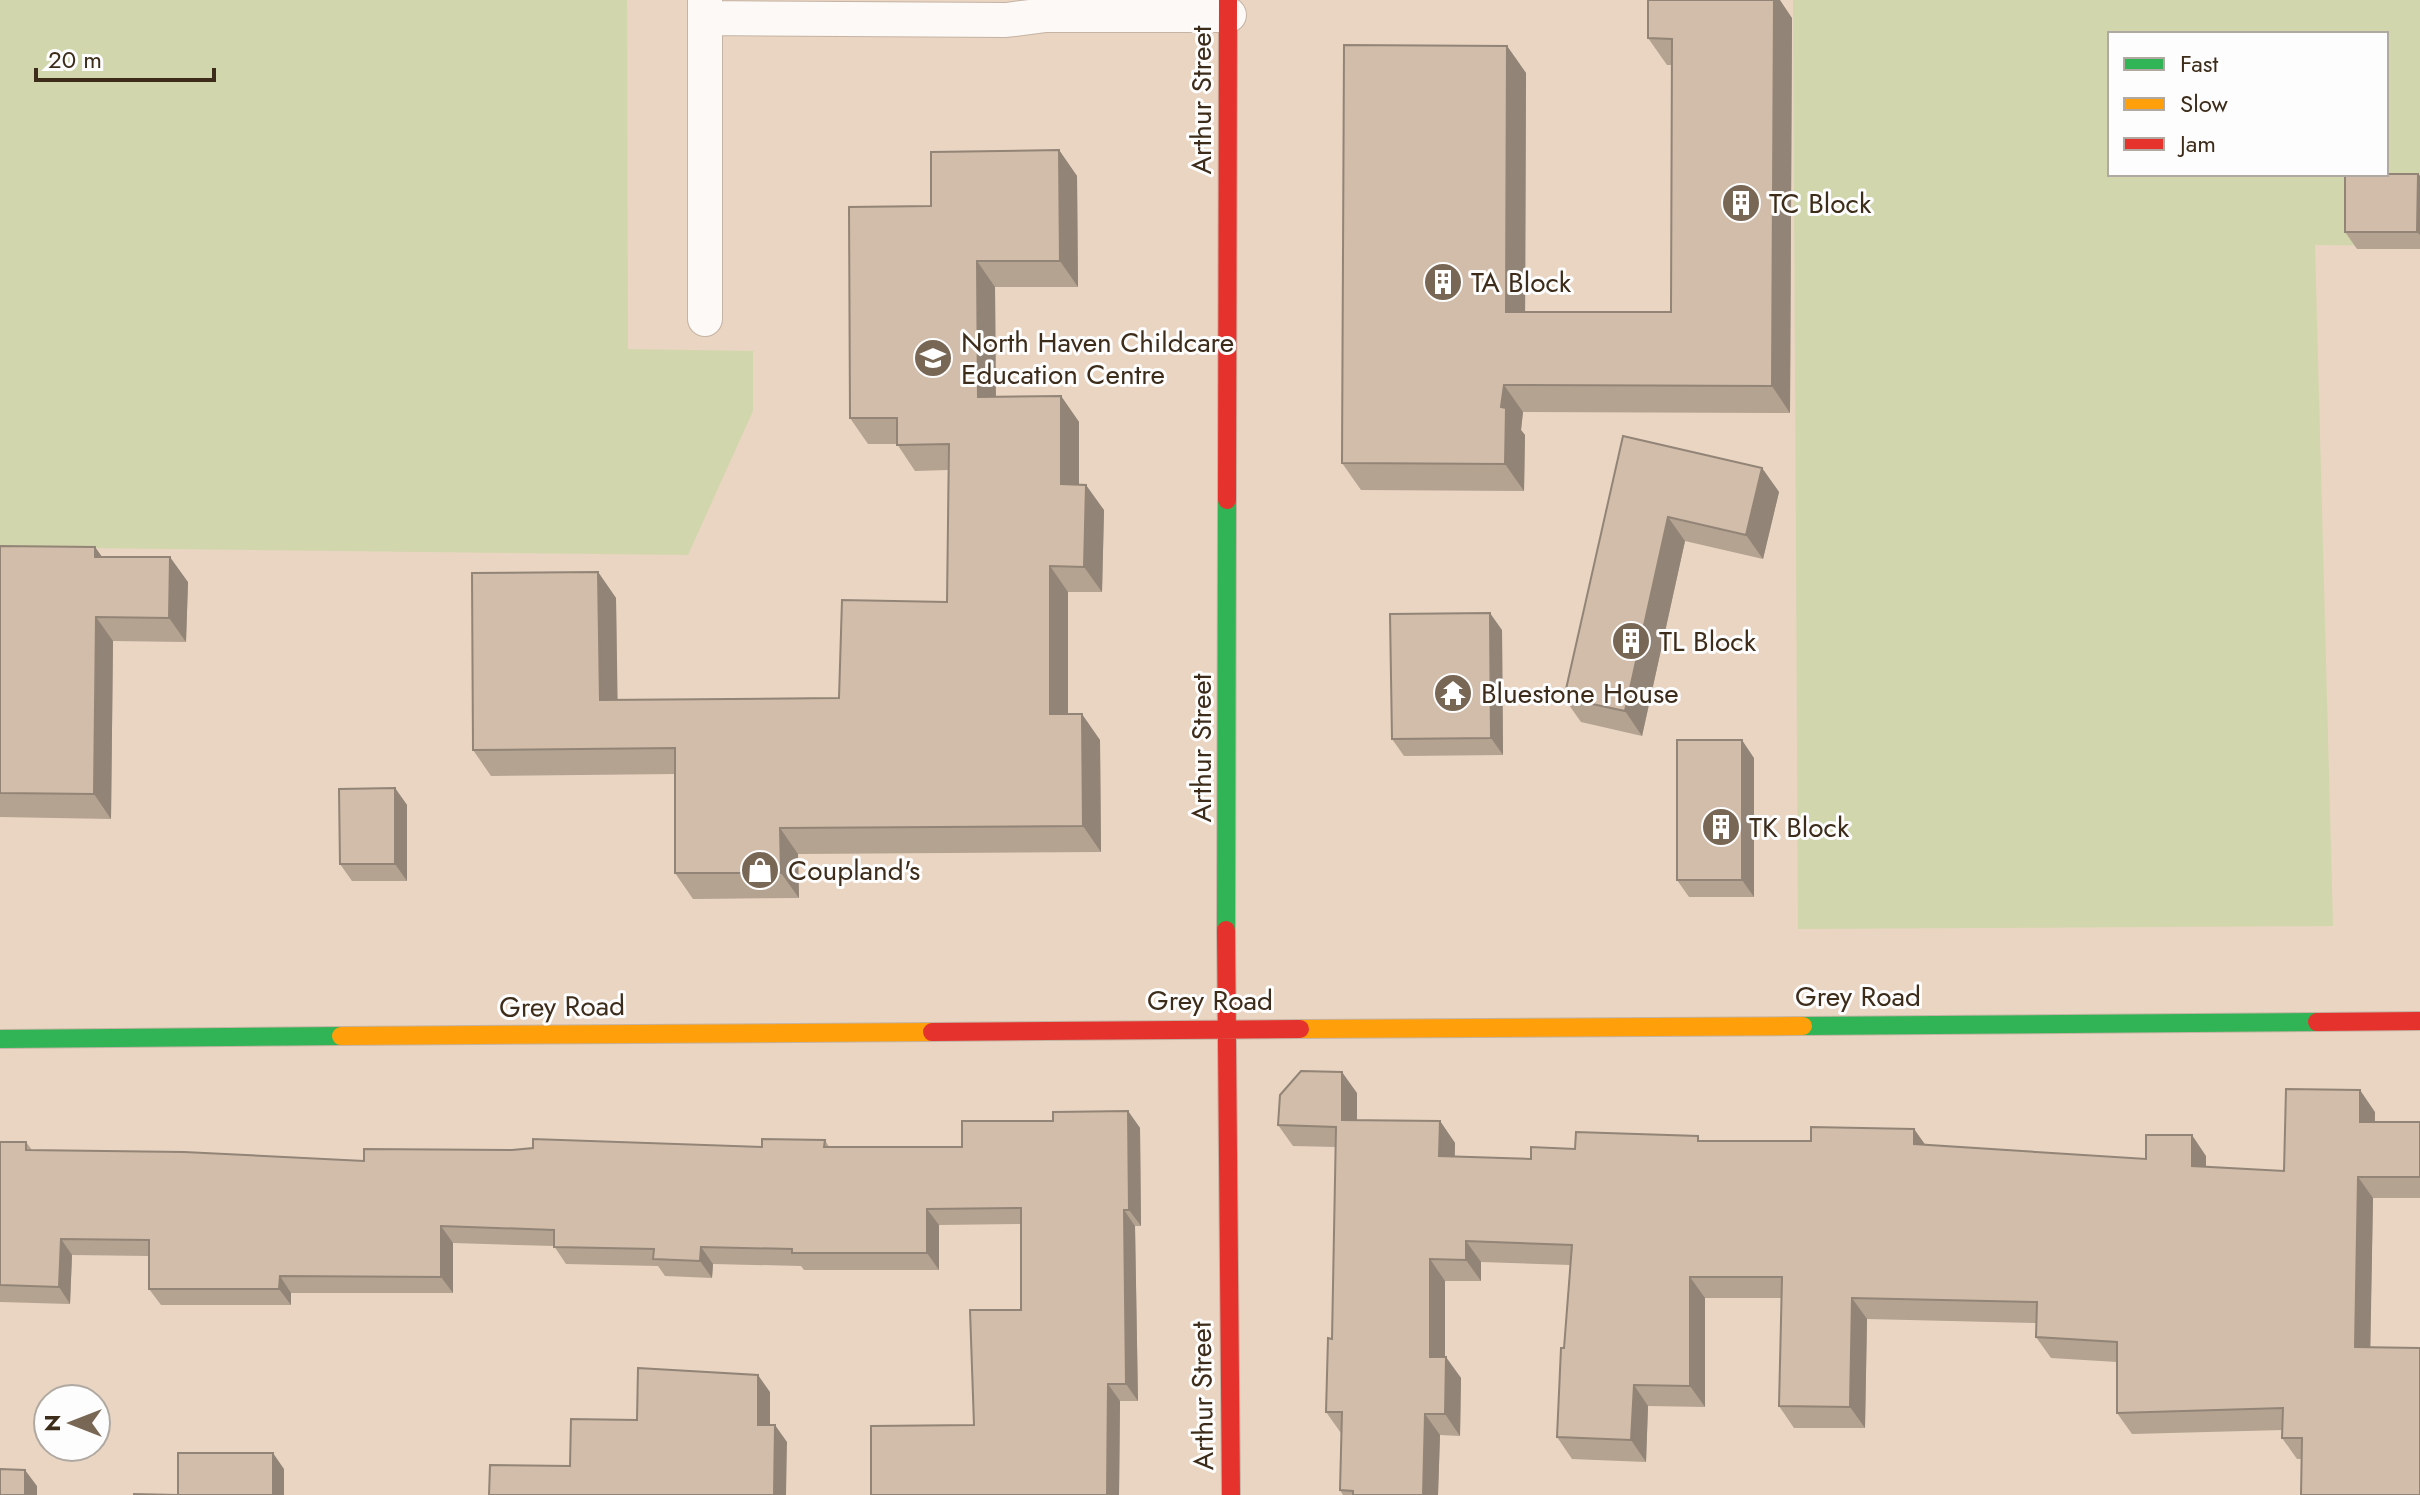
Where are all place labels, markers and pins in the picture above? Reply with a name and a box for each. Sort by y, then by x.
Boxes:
building icon: TC Block [1720,182,1762,224]
place label: TC Block [1769,183,1872,224]
building icon: TA Block [1422,261,1464,303]
place label: TA Block [1471,262,1572,303]
place label: North Haven Childcare Education Centre [961,322,1234,395]
school or university icon: North Haven Childcare Education Centre [912,337,954,379]
building icon: TL Block [1610,620,1652,662]
place label: TL Block [1659,621,1757,662]
temple icon: Bluestone House [1432,672,1474,714]
place label: Bluestone House [1481,673,1679,714]
building icon: TK Block [1700,806,1742,848]
place label: TK Block [1749,807,1850,848]
shop icon: Coupland's [739,849,781,891]
place label: Coupland's [788,850,920,891]

